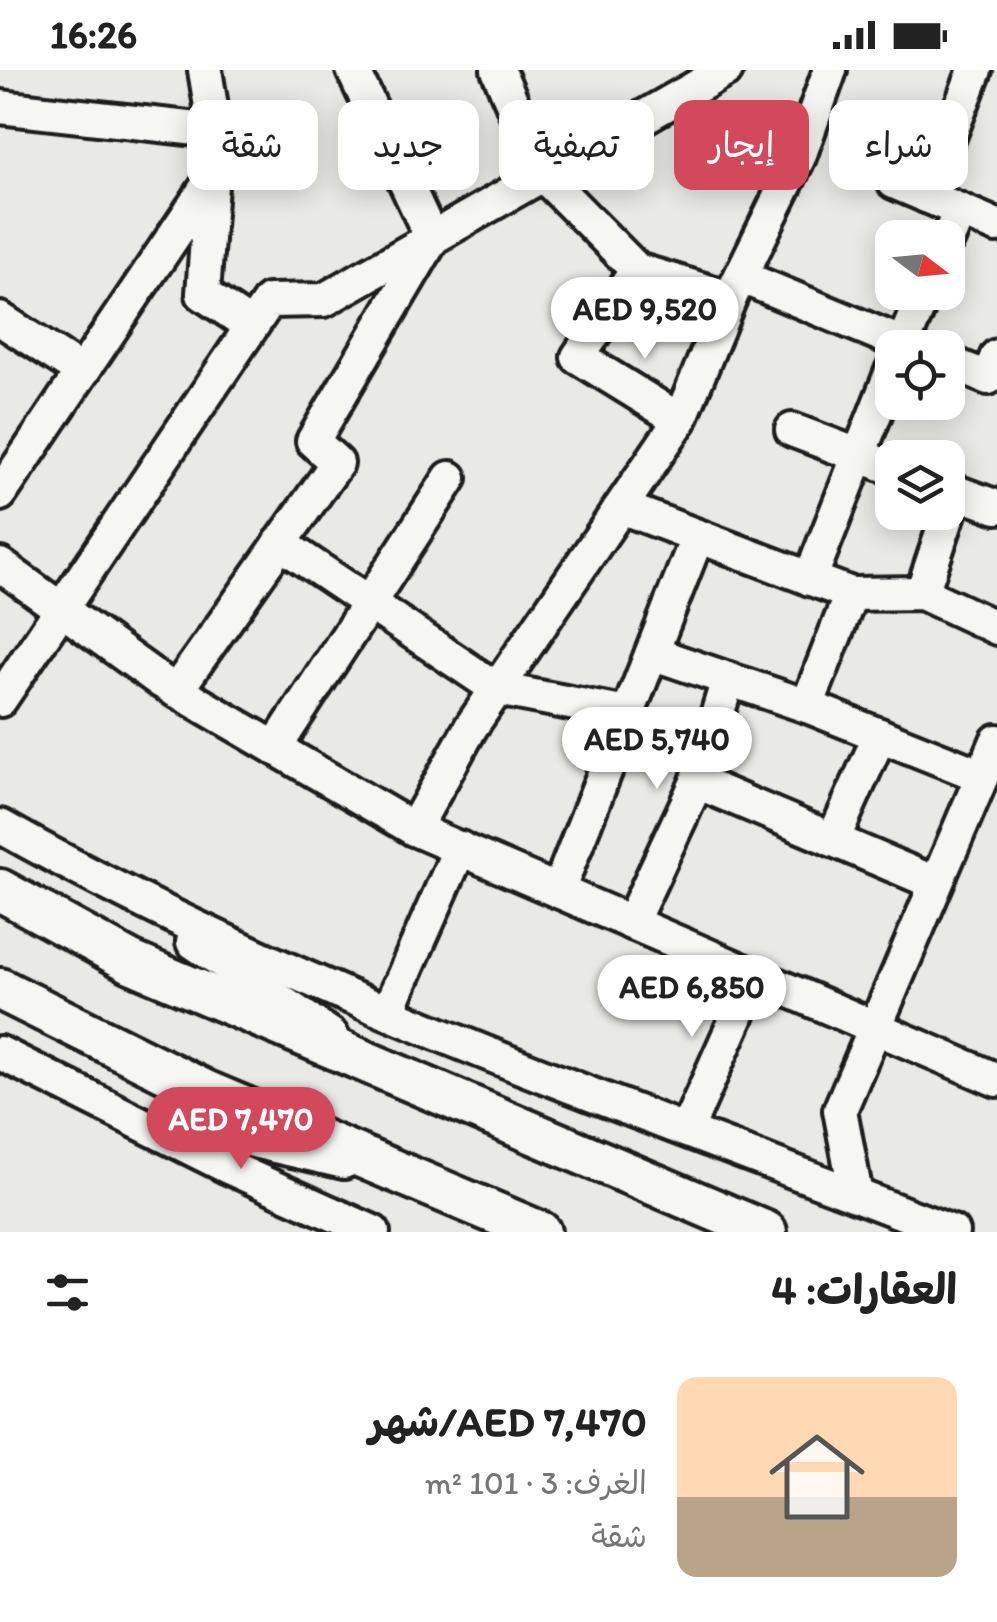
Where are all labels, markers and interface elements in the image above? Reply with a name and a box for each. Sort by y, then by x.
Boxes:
text: 16:26 [50,12,137,58]
chip: شقة [187,100,318,190]
chip: جديد [338,100,479,190]
chip: تصفية [499,100,654,190]
chip: إيجار [674,100,809,190]
chip: شراء [829,100,968,190]
north arrow [875,220,965,310]
map controls [875,220,965,530]
pin: AED 9,520 [531,277,759,362]
text: AED 9,520 [573,290,717,328]
button: locate [875,330,965,420]
button: layers [875,440,965,530]
pin: AED 5,740 [543,707,771,792]
text: AED 5,740 [584,720,730,758]
pin: AED 6,850 [578,955,806,1040]
text: AED 6,850 [619,968,765,1006]
pin: AED 7,470 [127,1087,355,1172]
text: AED 7,470 [168,1100,314,1138]
text: العقارات: 4 [771,1264,957,1315]
icon: filters [40,1265,95,1320]
text: AED 7,470/شهر [369,1396,647,1447]
icon: home [757,1417,877,1537]
text: الغرف: 3 · 101 m² [425,1464,647,1502]
text: شقة [591,1517,647,1555]

